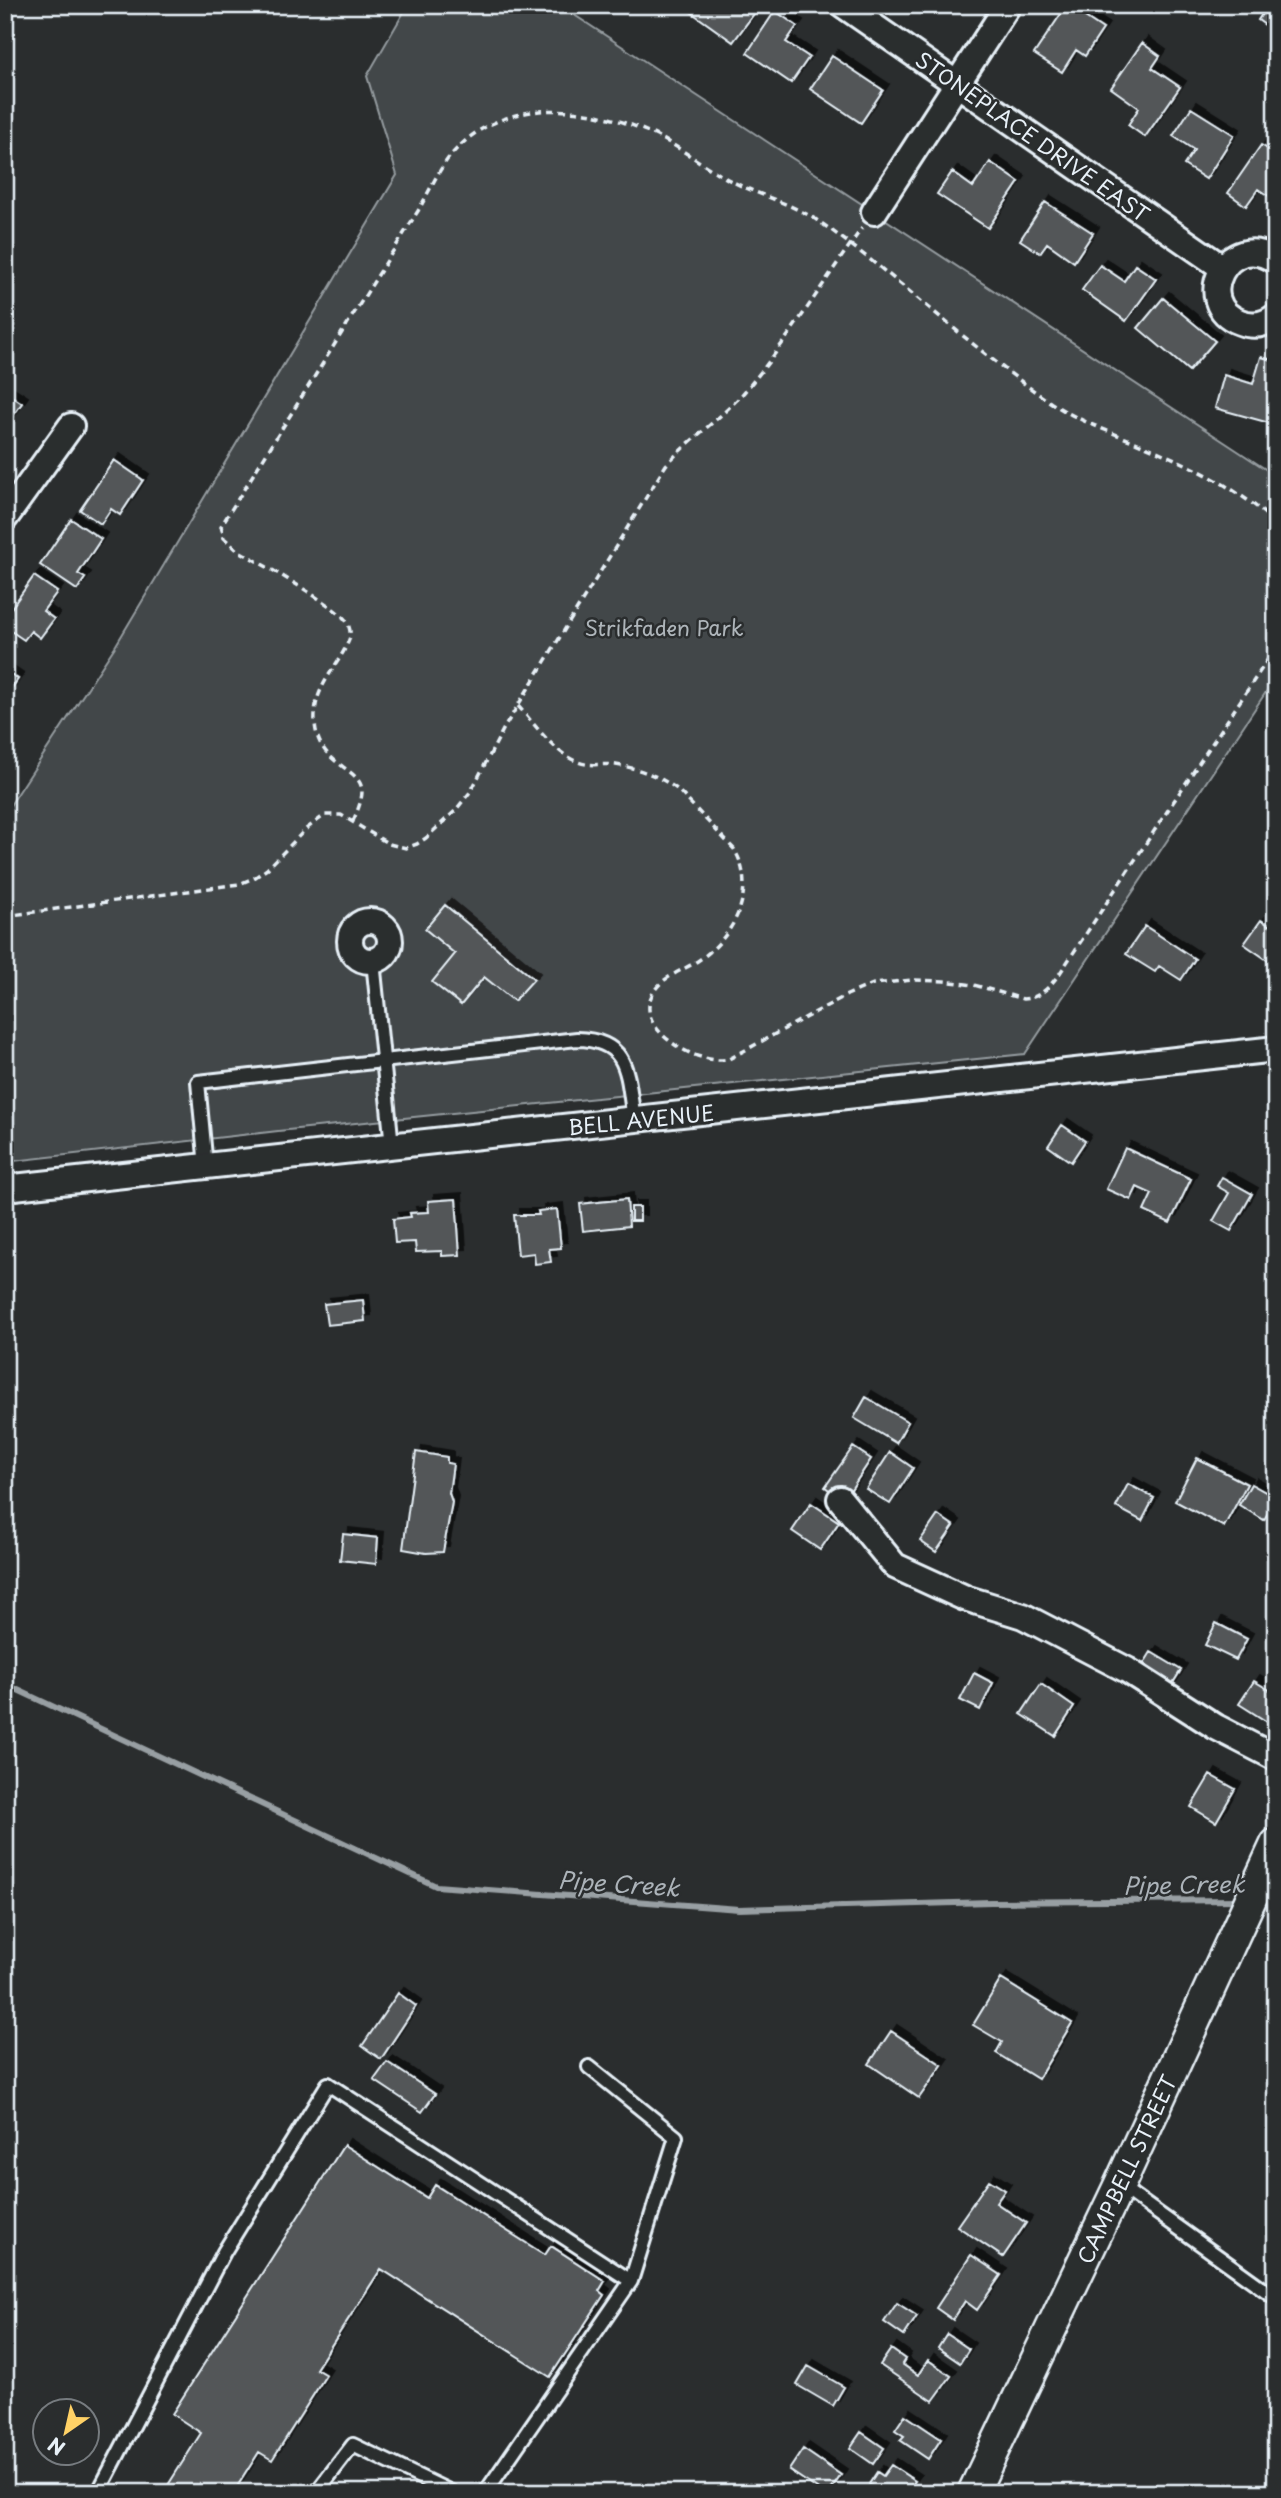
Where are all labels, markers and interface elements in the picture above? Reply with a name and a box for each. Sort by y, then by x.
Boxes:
street label: STONEPLACE DRIVE EAST [909,43,1157,230]
park label: Strikfaden Park [585,611,744,643]
street label: BELL AVENUE [566,1095,716,1143]
water label: Pipe Creek [557,1861,682,1905]
water label: Pipe Creek [1123,1865,1246,1903]
street label: CAMPBELL STREET [1068,2069,1184,2269]
north arrow [32,2396,102,2466]
text: N [42,2431,70,2463]

